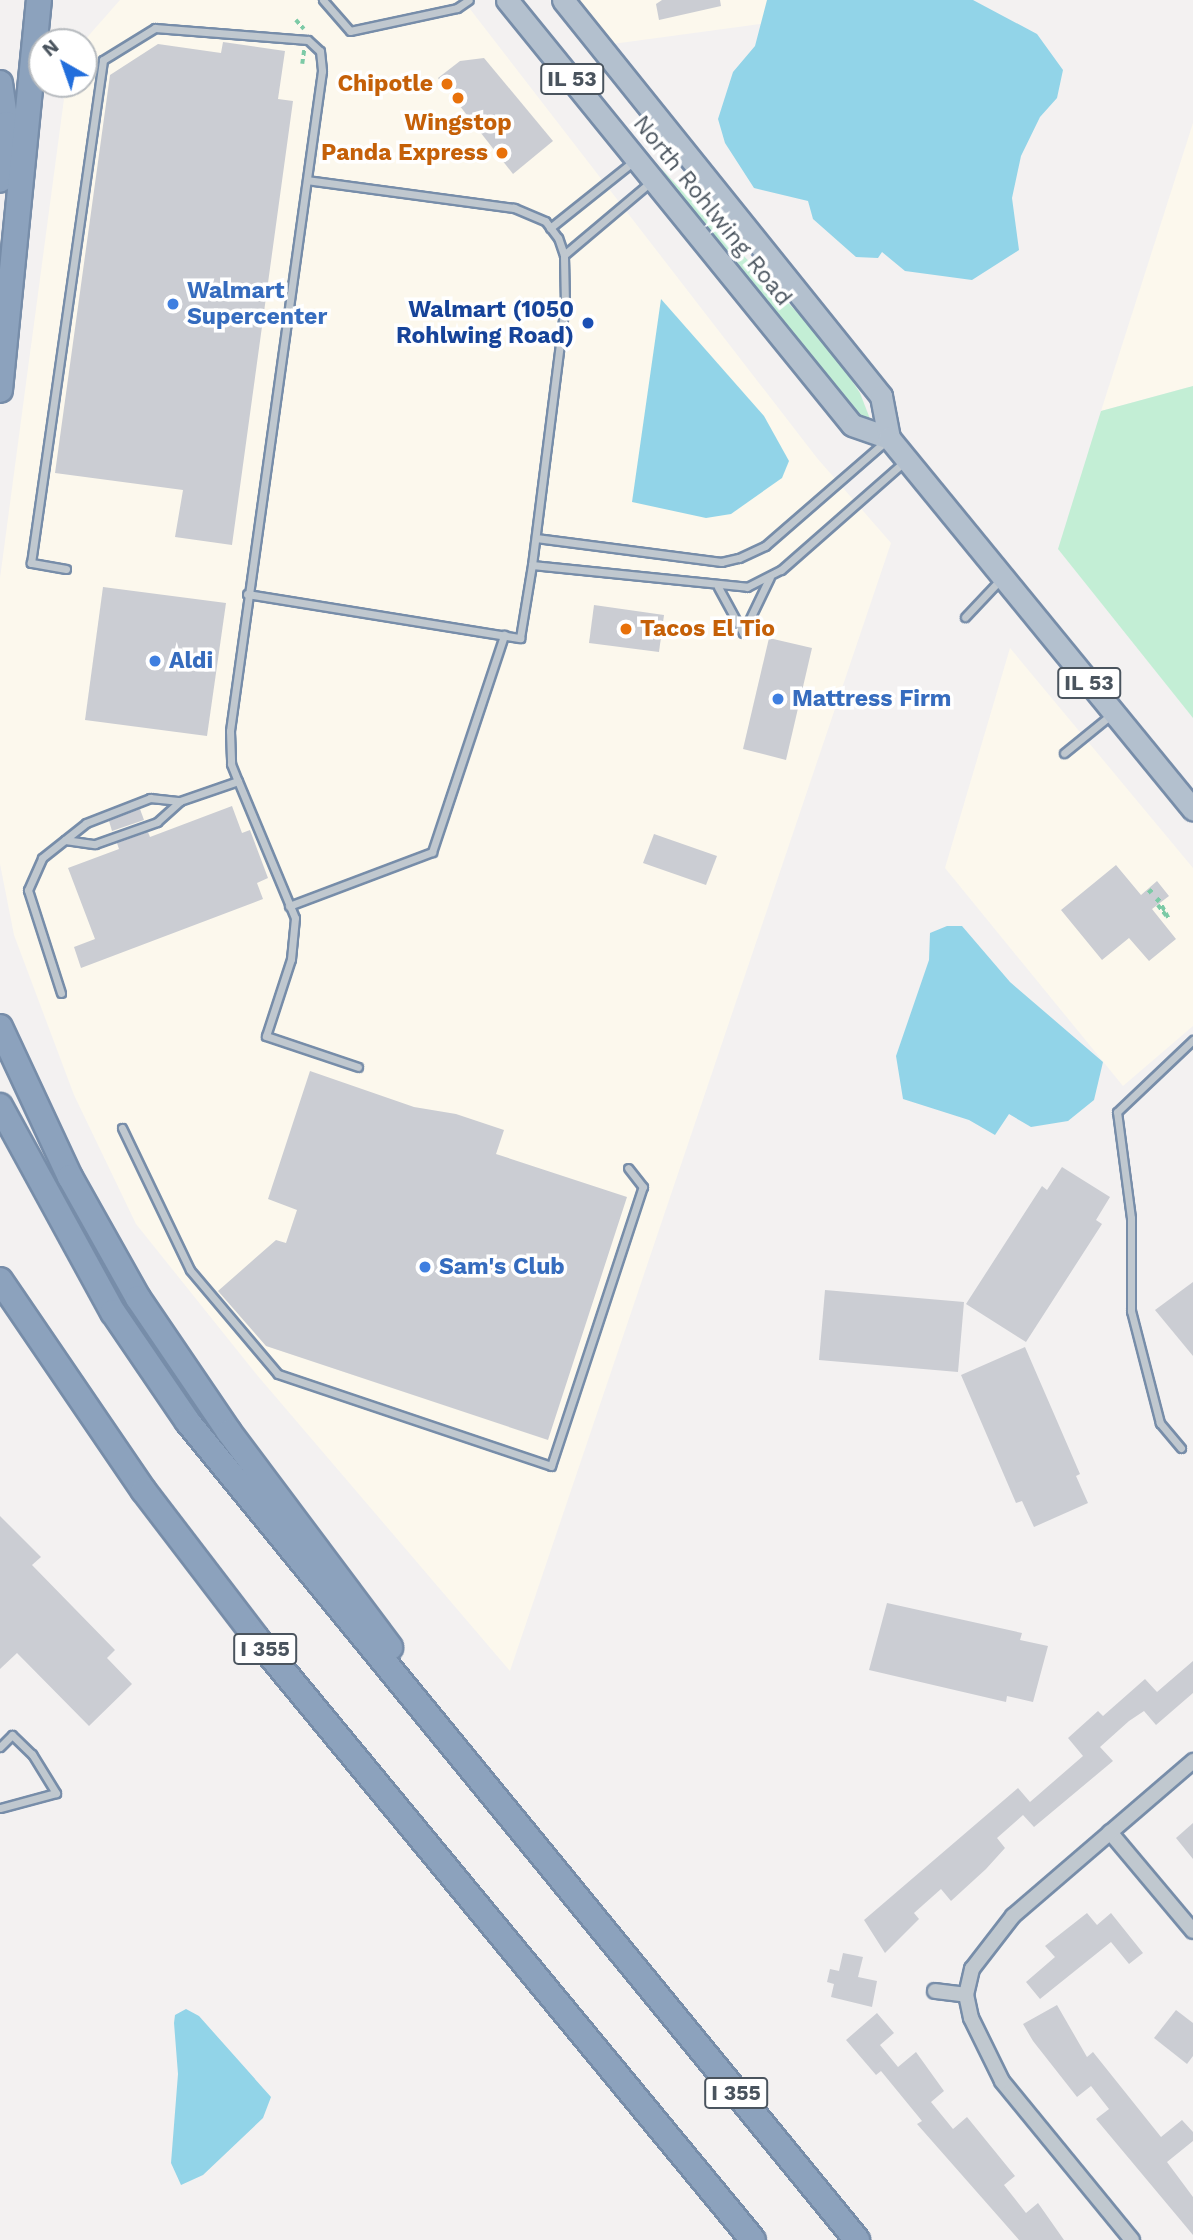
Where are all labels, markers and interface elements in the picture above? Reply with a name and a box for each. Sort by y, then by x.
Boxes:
north arrow [28,28,98,98]
text: N [38,35,63,61]
road number: IL 53 [539,62,605,96]
place label: Chipotle [337,70,433,98]
marker: Chipotle [439,76,455,92]
marker: Wingstop [450,90,466,106]
place label: Wingstop [404,109,512,137]
street label: North Rohlwing Road [627,110,797,312]
place label: Panda Express [321,139,488,167]
marker: Panda Express [494,145,510,161]
place label: Walmart Supercenter [187,277,327,331]
marker: Walmart Supercenter [165,296,181,312]
place label: Walmart (1050 Rohlwing Road) [396,296,574,350]
marker: Walmart (1050 Rohlwing Road) [580,315,596,331]
place label: Tacos El Tio [640,615,776,643]
marker: Tacos El Tio [618,621,634,637]
place label: Aldi [169,647,213,675]
marker: Aldi [147,653,163,669]
road number: IL 53 [1056,666,1122,700]
place label: Mattress Firm [792,685,951,713]
marker: Mattress Firm [770,691,786,707]
place label: Sam's Club [439,1253,565,1281]
marker: Sam's Club [417,1259,433,1275]
road number: I 355 [232,1632,298,1666]
road number: I 355 [703,2076,769,2110]

